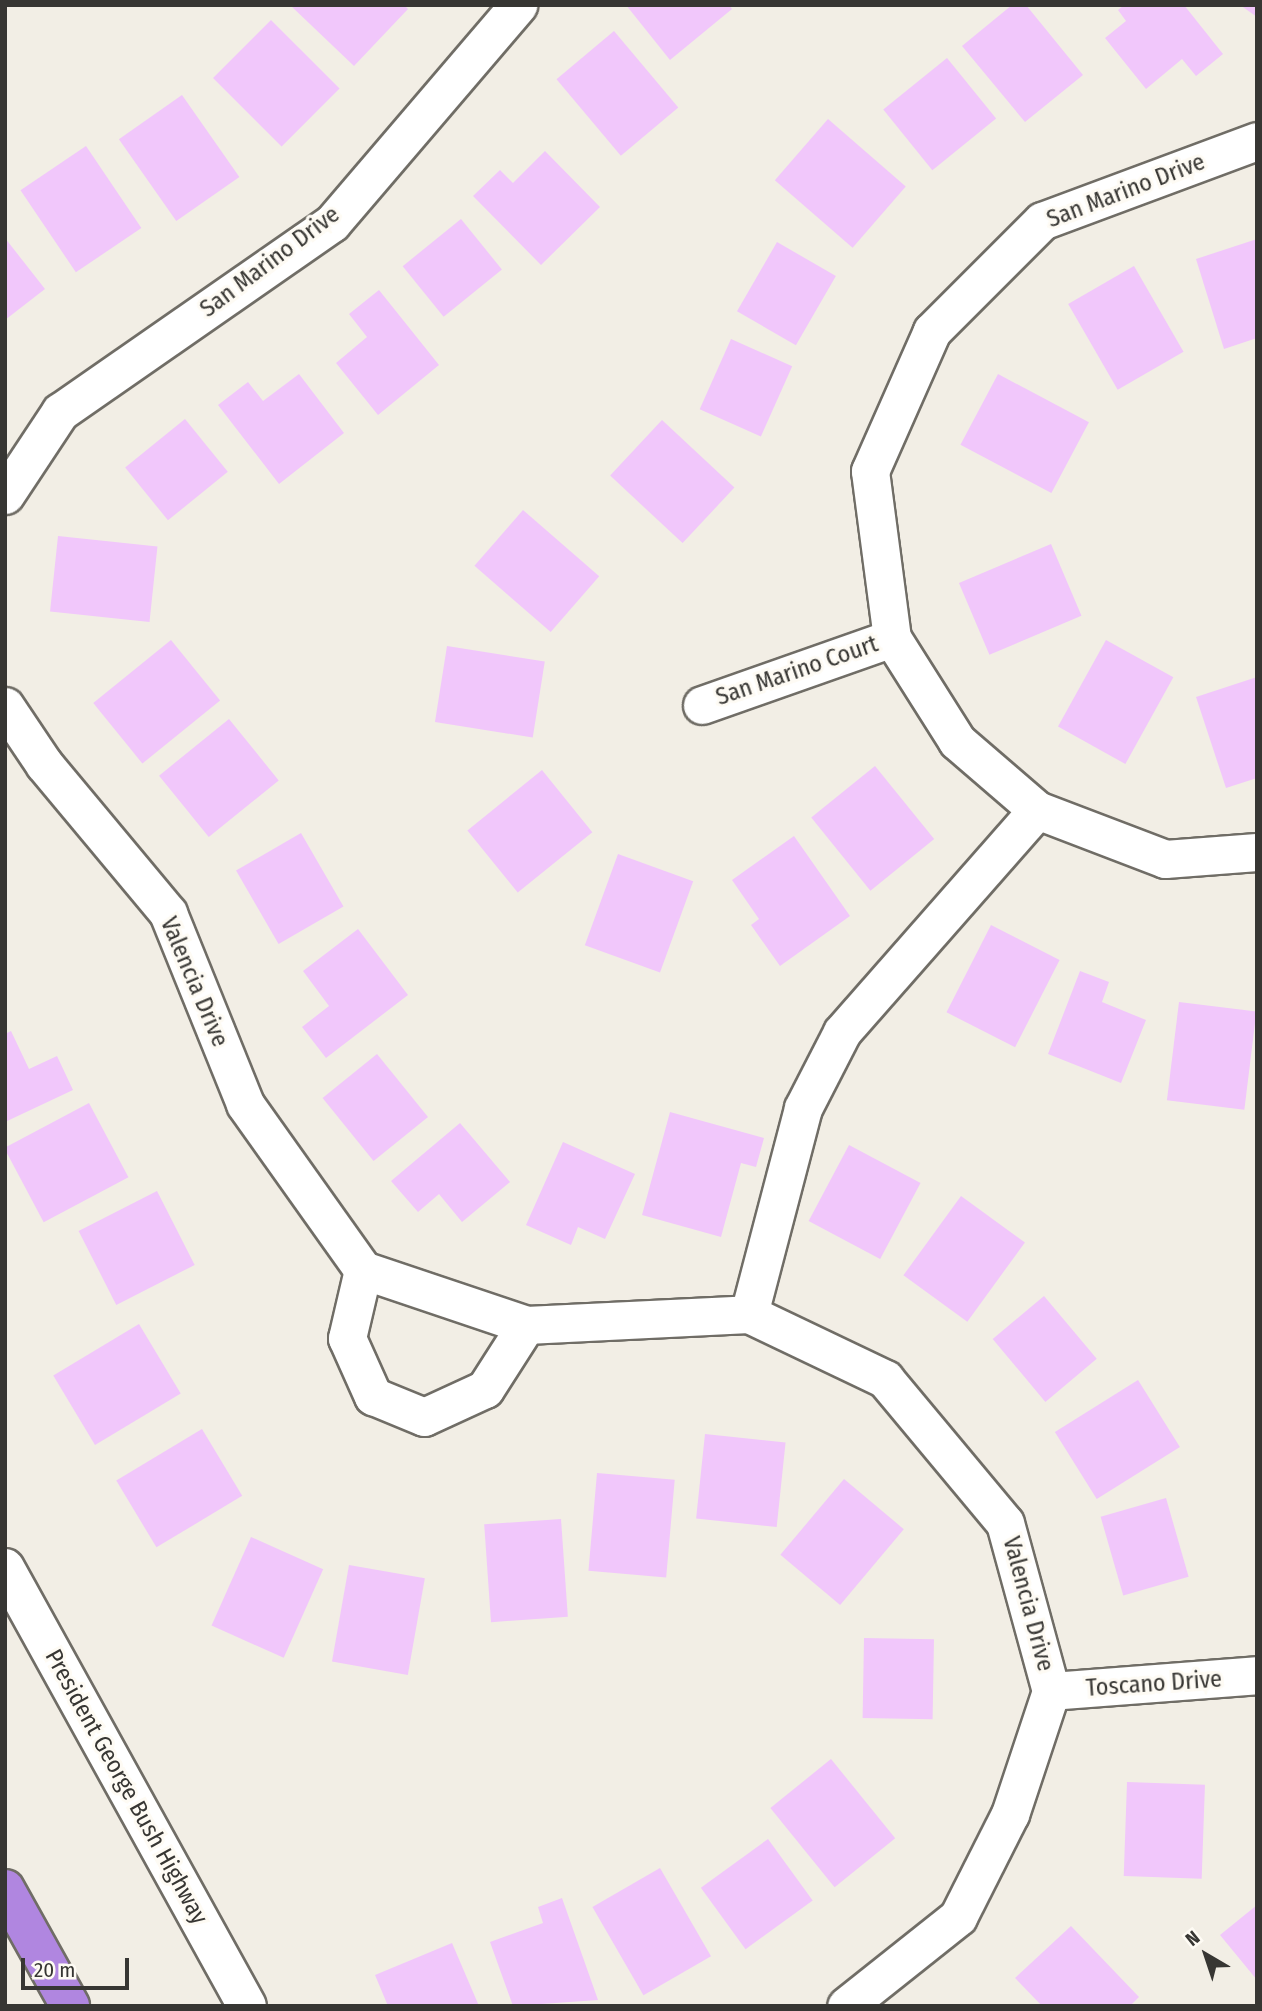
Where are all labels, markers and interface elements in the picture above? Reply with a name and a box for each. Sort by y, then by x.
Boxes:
street label: San Marino Drive [1043,148,1209,234]
street label: San Marino Drive [195,200,345,324]
street label: San Marino Court [712,630,882,712]
street label: Valencia Drive [154,913,234,1051]
street label: Valencia Drive [996,1534,1060,1674]
street label: President George Bush Highway [38,1645,214,1929]
street label: Toscano Drive [1085,1665,1223,1703]
north arrow [1171,1920,1241,1990]
text: N [1181,1926,1204,1951]
scale bar [24,1944,133,1988]
text: 20 m [34,1957,75,1983]

